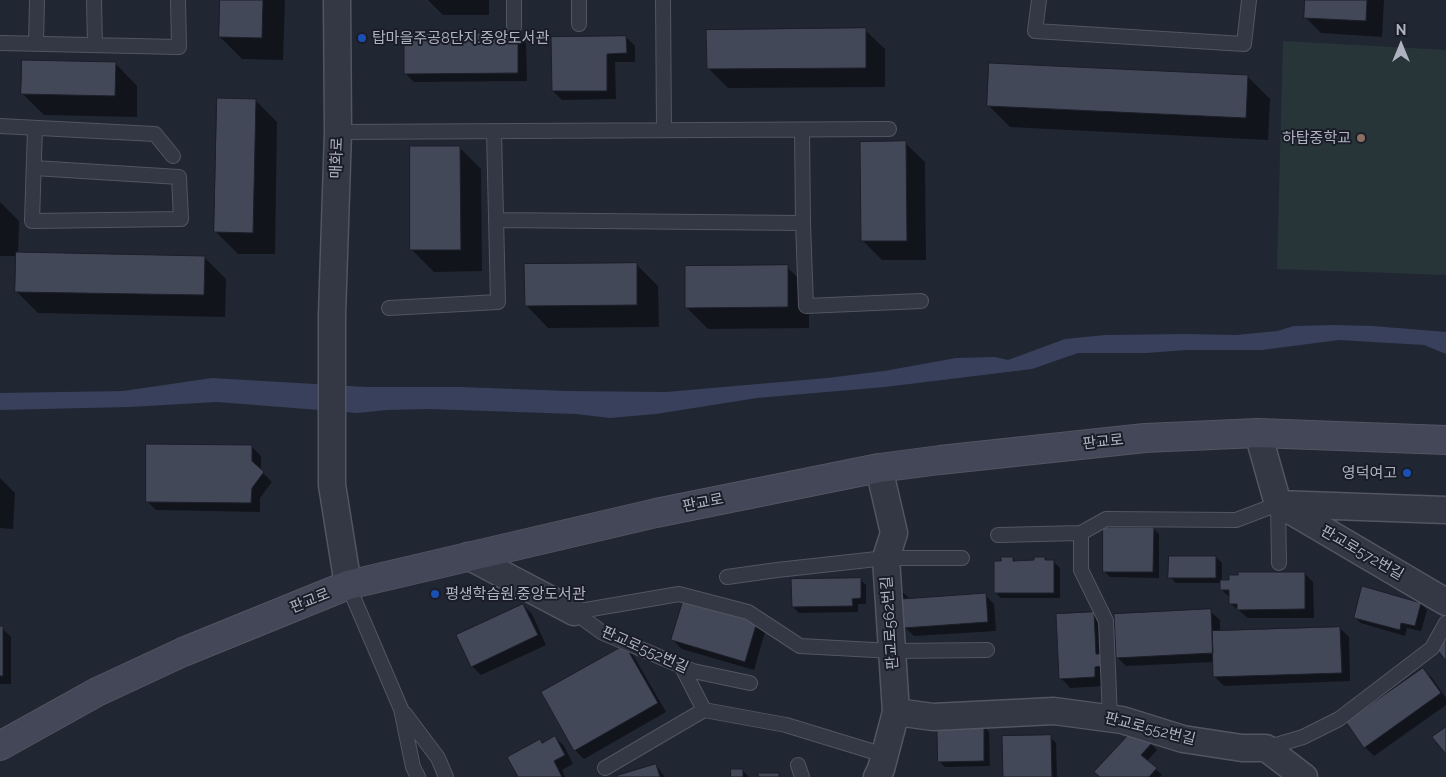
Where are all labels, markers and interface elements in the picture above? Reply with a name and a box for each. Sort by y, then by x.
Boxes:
north arrow [1376,20,1426,70]
text: N [1396,22,1406,38]
place label: 탑마을주공8단지.중앙도서관 [372,29,549,47]
marker: 탑마을주공8단지.중앙도서관 [356,32,368,44]
place label: 하탑중학교 [1282,129,1351,147]
marker: 하탑중학교 [1355,132,1367,144]
street label: 매화로 [327,137,347,179]
street label: 판교로 [1081,431,1125,453]
place label: 영덕여고 [1342,464,1397,482]
marker: 영덕여고 [1401,467,1413,479]
street label: 판교로 [681,490,725,516]
street label: 판교로572번길 [1317,522,1407,584]
street label: 판교로562번길 [878,575,902,671]
street label: 판교로 [287,585,333,617]
place label: 평생학습원.중앙도서관 [445,585,586,603]
marker: 평생학습원.중앙도서관 [429,588,441,600]
street label: 판교로552번길 [599,623,691,677]
street label: 판교로552번길 [1103,709,1197,749]

